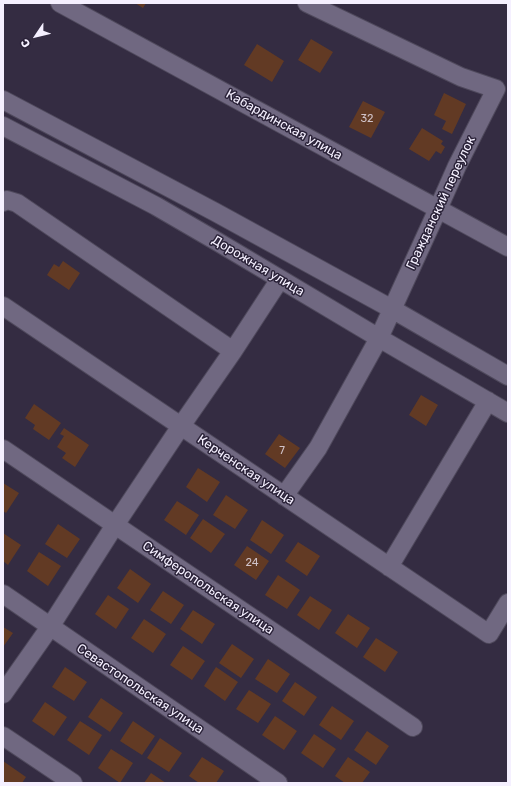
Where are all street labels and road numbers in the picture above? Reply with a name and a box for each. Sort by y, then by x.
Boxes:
street label: Кабардинская улица [223,87,345,163]
street label: Гражданский переулок [403,134,479,272]
street label: Дорожная улица [209,232,307,300]
street label: Керченская улица [194,432,298,508]
street label: Симферопольская улица [139,538,277,638]
street label: Севастопольская улица [74,641,206,737]

